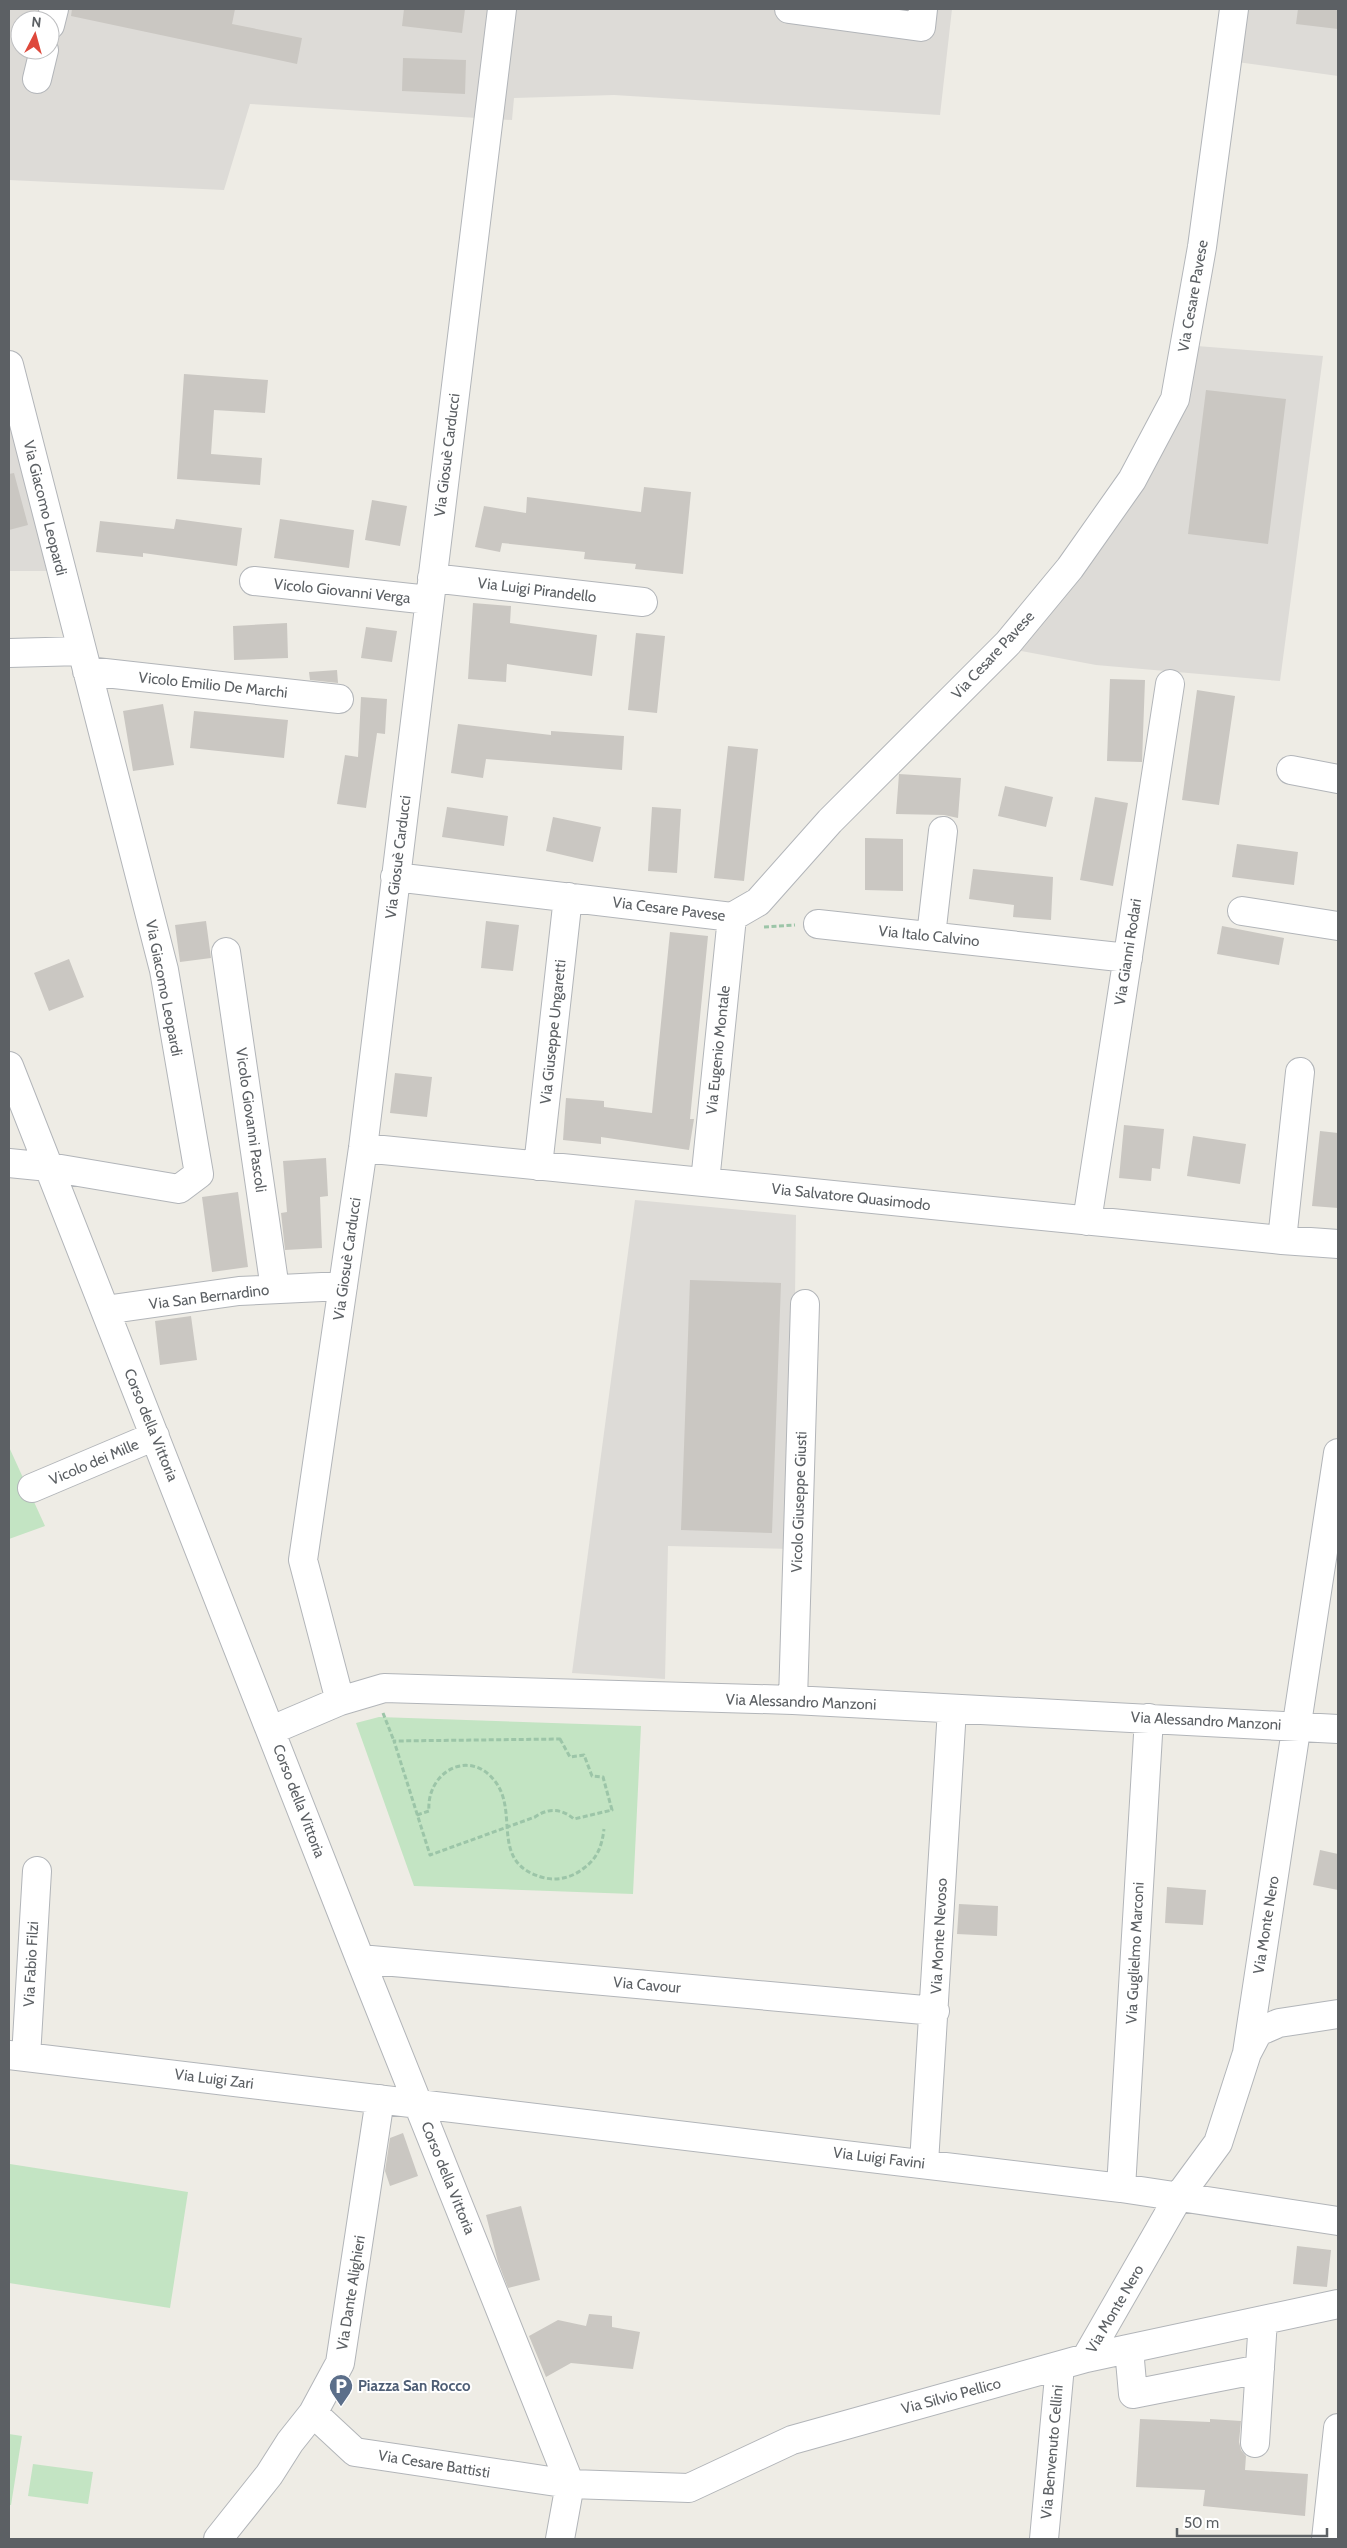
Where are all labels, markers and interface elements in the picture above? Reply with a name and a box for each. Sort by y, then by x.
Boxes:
north arrow [10,10,60,60]
text: N [30,13,42,32]
street label: Via Cesare Pavese [1174,238,1212,353]
street label: Via Giosuè Carducci [431,392,463,518]
street label: Via Giacomo Leopardi [20,439,70,577]
street label: Via Luigi Pirandello [477,574,597,606]
street label: Vicolo Giovanni Verga [273,575,412,607]
street label: Via Cesare Pavese [948,607,1038,703]
street label: Vicolo Emilio De Marchi [138,668,288,702]
street label: Via Giosuè Carducci [382,794,414,920]
street label: Via Cesare Pavese [612,893,727,925]
street label: Via Gianni Rodari [1111,897,1145,1007]
street label: Via Giacomo Leopardi [142,918,186,1058]
street label: Via Italo Calvino [878,922,980,950]
street label: Via Giuseppe Ungaretti [536,959,570,1105]
street label: Via Eugenio Montale [702,984,734,1115]
street label: Vicolo Giovanni Pascoli [232,1047,270,1193]
street label: Via Salvatore Quasimodo [770,1180,932,1214]
street label: Via Giosuè Carducci [329,1196,365,1322]
street label: Via San Bernardino [148,1281,270,1313]
street label: Corso della Vittoria [120,1366,182,1485]
street label: Vicolo Giuseppe Giusti [788,1431,810,1573]
street label: Vicolo dei Mille [47,1435,142,1489]
street label: Via Alessandro Manzoni [725,1690,877,1714]
street label: Via Alessandro Manzoni [1130,1708,1282,1734]
street label: Corso della Vittoria [269,1742,329,1861]
street label: Via Monte Nero [1249,1875,1283,1975]
street label: Via Monte Nevoso [927,1878,951,1994]
street label: Via Guglielmo Marconi [1122,1882,1148,2024]
street label: Via Fabio Filzi [20,1921,42,2007]
street label: Via Cavour [612,1973,682,1997]
street label: Via Luigi Zari [173,2065,255,2093]
street label: Corso della Vittoria [417,2119,479,2238]
street label: Via Luigi Favini [832,2143,926,2173]
street label: Via Dante Alighieri [333,2234,369,2352]
street label: Via Monte Nero [1082,2262,1148,2356]
parking icon: Piazza San Rocco [328,2373,354,2407]
street label: Via Silvio Pellico [899,2374,1003,2418]
place label: Piazza San Rocco [358,2377,471,2395]
street label: Via Benvenuto Cellini [1037,2384,1067,2520]
street label: Via Cesare Battisti [377,2446,491,2482]
scale bar [1177,2506,1327,2538]
text: 50 m [1184,2514,1219,2532]

